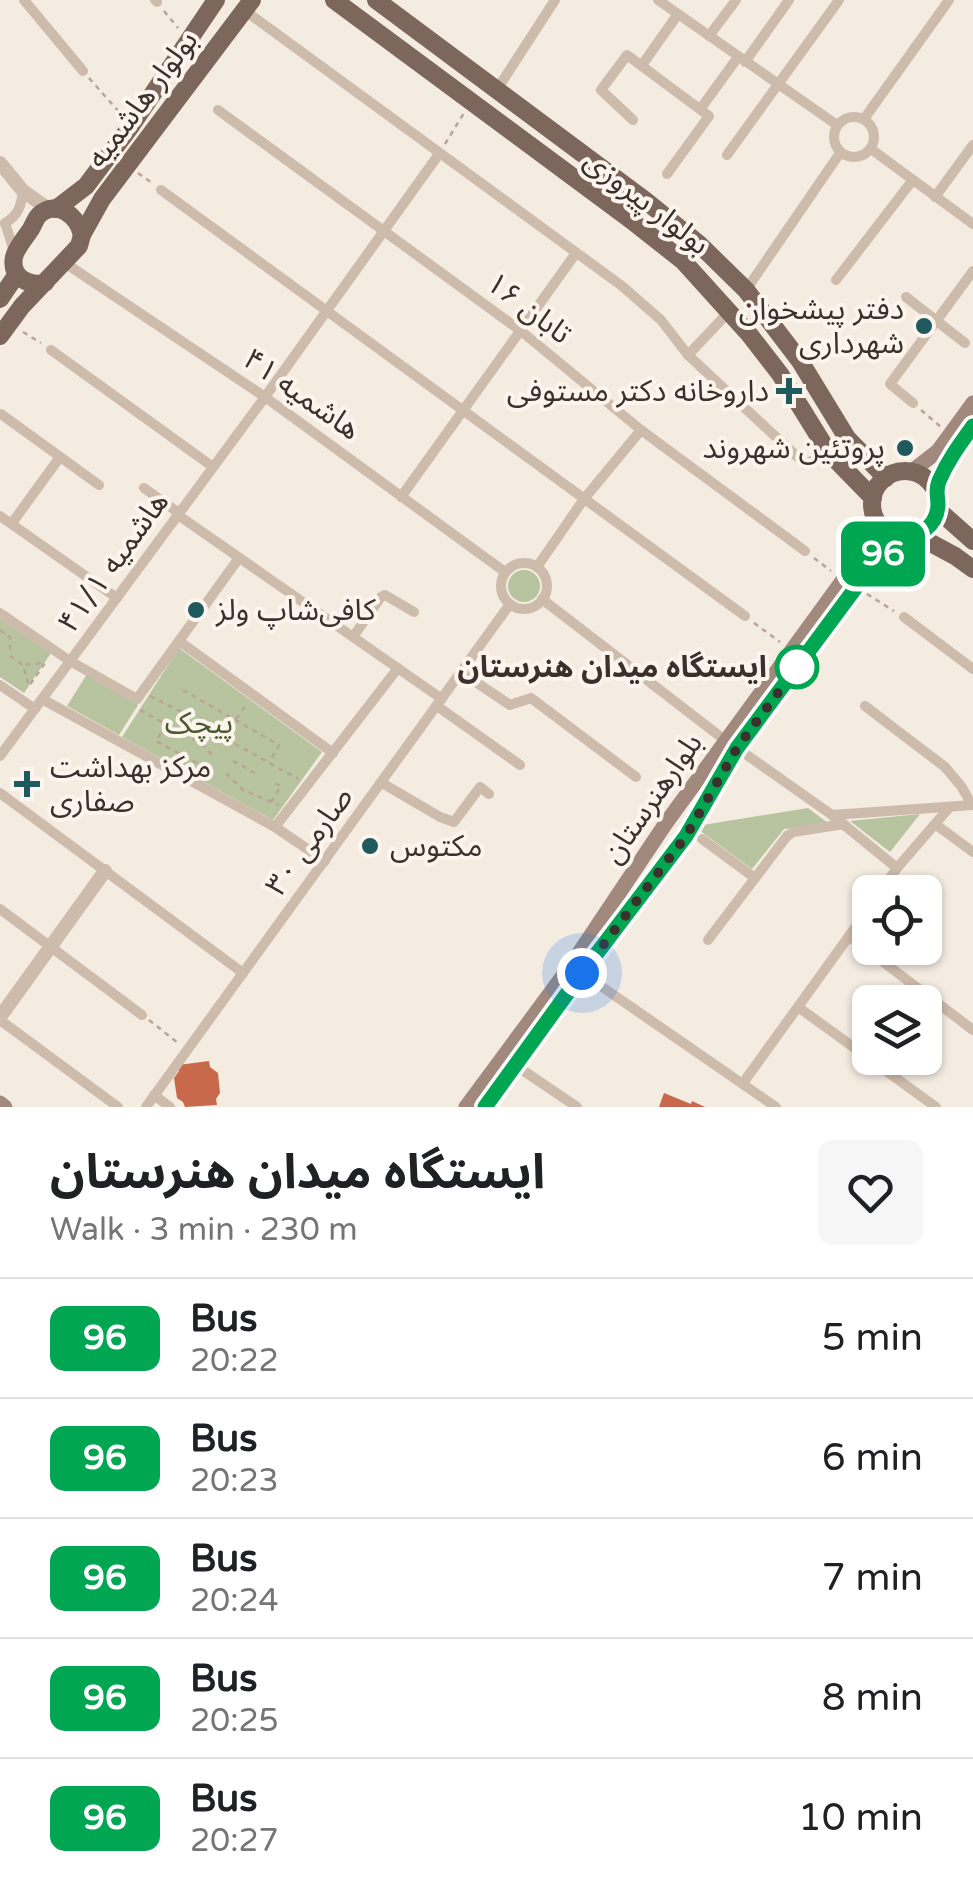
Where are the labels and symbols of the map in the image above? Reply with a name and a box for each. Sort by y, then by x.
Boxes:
street label: بولوار هاشمیه [79,23,206,175]
street label: بولوار پیروزی [576,142,717,263]
street label: تابان ۱۶ [479,264,579,352]
place label: دفتر پیشخوان شهرداری [739,291,904,362]
marker: دفتر پیشخوان شهرداری [913,315,935,337]
street label: هاشمیه ۴۱ [236,341,368,448]
place label: داروخانه دکتر مستوفی [507,373,769,410]
marker: داروخانه دکتر مستوفی [778,380,800,402]
place label: پروتئین شهروند [703,430,885,467]
marker: پروتئین شهروند [894,437,916,459]
street label: هاشمیه ۴۱/۱ [50,485,177,640]
line badge: 96 [838,522,928,586]
place label: کافی‌شاپ ولز [215,592,376,630]
marker: کافی‌شاپ ولز [185,599,207,621]
marker: ایستگاه میدان هنرستان [776,646,818,688]
place label: ایستگاه میدان هنرستان [458,649,767,686]
park label: پیچک [165,705,233,742]
street label: بلوارهنرستان [594,726,711,871]
place label: مرکز بهداشت صفاری [50,749,211,820]
marker: مرکز بهداشت صفاری [14,771,40,797]
street label: صارمی ۳۰ [258,780,361,903]
place label: مکتوس [390,828,483,865]
marker: مکتوس [359,835,381,857]
your location [557,948,607,998]

